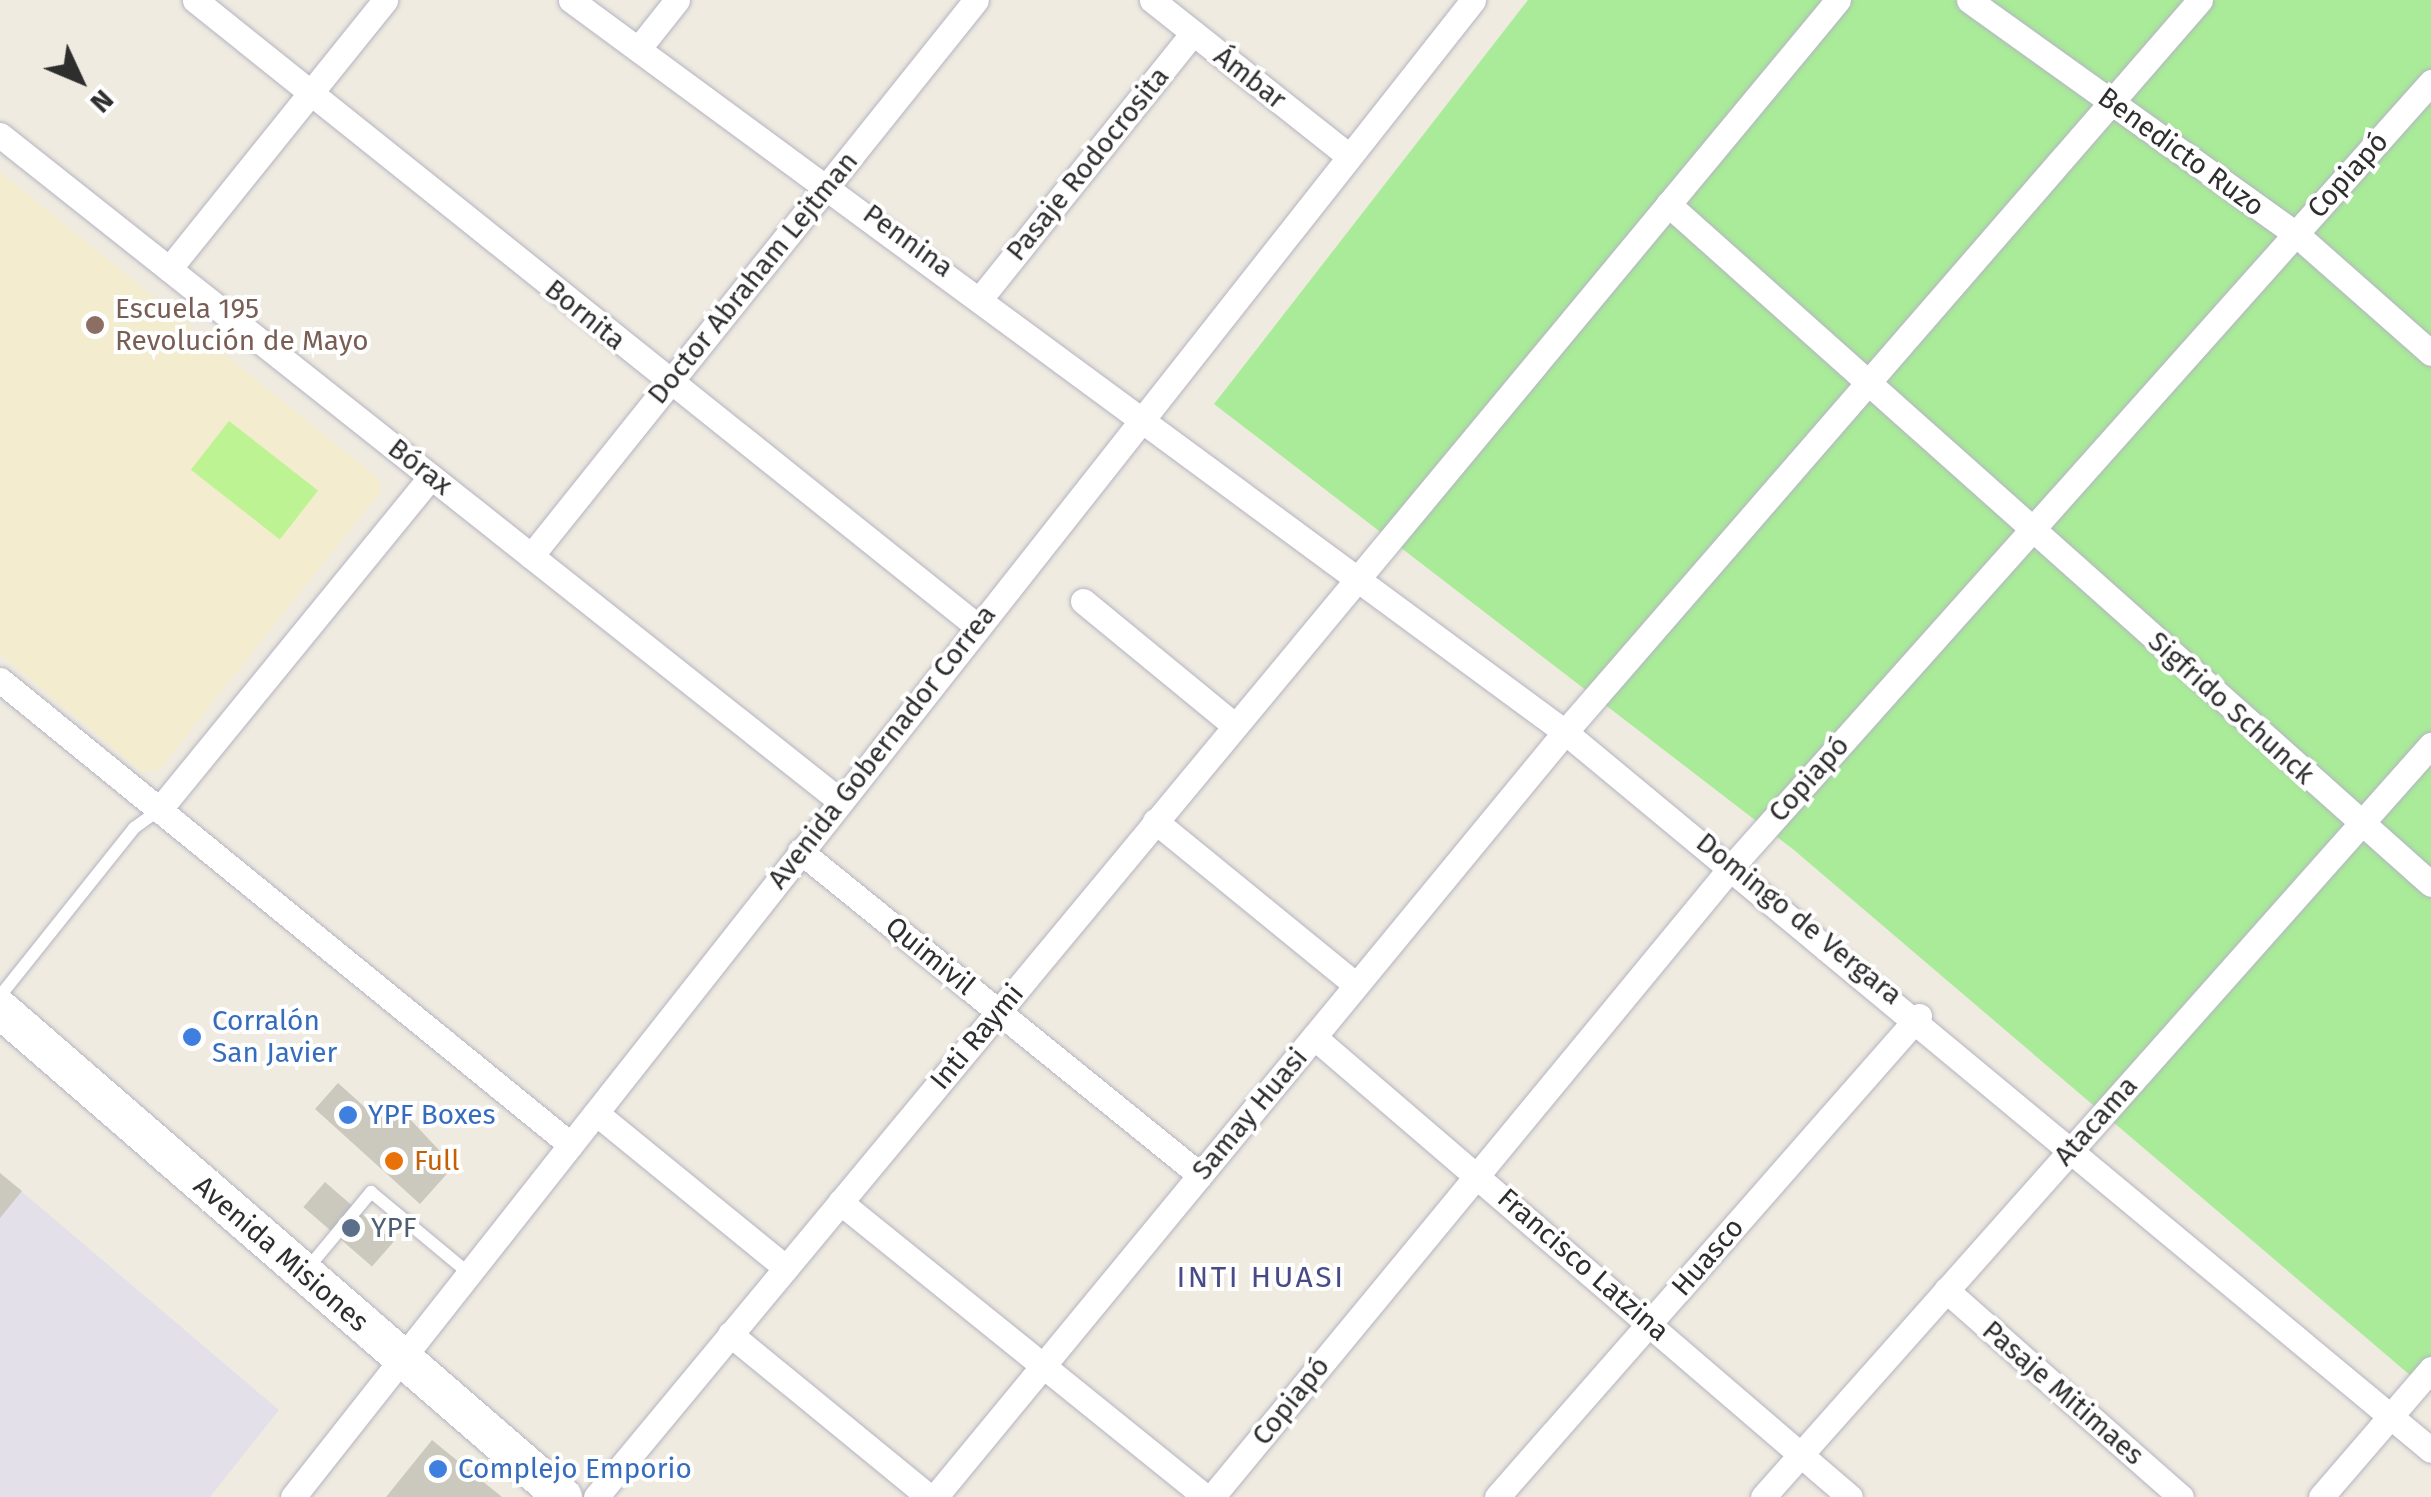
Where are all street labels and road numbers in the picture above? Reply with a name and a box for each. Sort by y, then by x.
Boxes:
street label: Ámbar [1207,39,1293,117]
street label: Pasaje Rodocrosita [1000,60,1176,268]
street label: Benedicto Ruzo [2091,80,2271,224]
street label: Copiapó [2301,125,2395,225]
street label: Doctor Abraham Lejtman [641,145,865,411]
street label: Pennina [856,197,960,285]
street label: Bornita [538,272,632,358]
street label: Bórax [381,432,459,502]
street label: Avenida Gobernador Correa [761,598,1003,896]
street label: Sigfrido Schunck [2141,625,2321,791]
street label: Copiapó [1762,729,1856,829]
street label: Domingo de Vergara [1689,826,1909,1012]
street label: Quimivil [879,910,981,1002]
street label: Inti Raymi [923,977,1031,1097]
street label: Samay Huasi [1185,1041,1315,1187]
street label: Atacama [2047,1069,2145,1173]
street label: Avenida Misiones [187,1169,375,1339]
street label: Francisco Latzina [1490,1181,1676,1349]
street label: Huasco [1665,1211,1751,1303]
street label: Pasaje Mitimaes [1975,1314,2151,1472]
street label: Copiapó [1245,1350,1337,1452]

